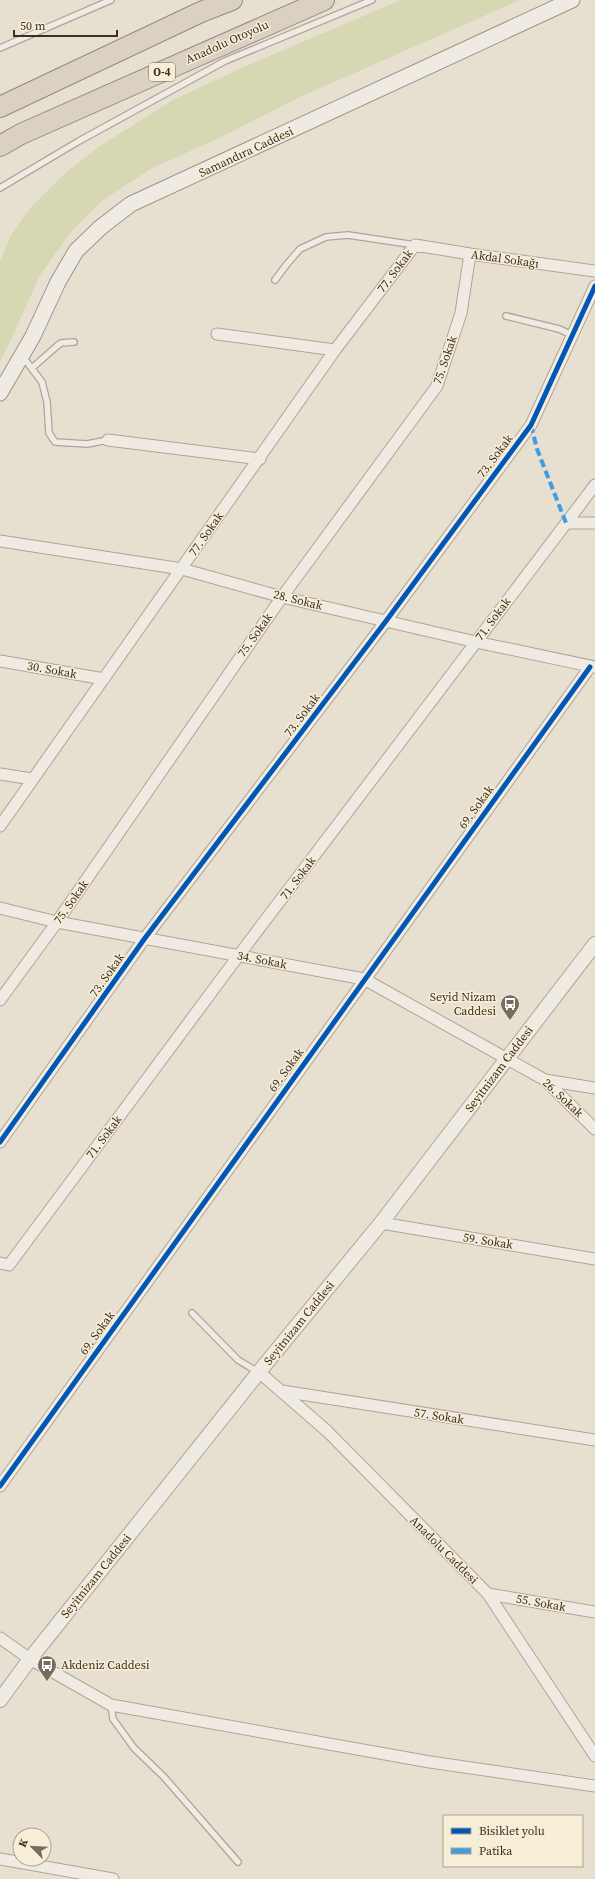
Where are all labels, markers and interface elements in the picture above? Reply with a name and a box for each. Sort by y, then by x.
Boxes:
scale bar [14,12,117,38]
street label: Anadolu Otoyolu [183,16,271,68]
text: 50 m [20,18,46,34]
road number: O-4 [149,63,175,81]
street label: Samandıra Caddesi [196,123,296,181]
street label: 77. Sokak [373,246,417,296]
street label: Akdal Sokağı [470,246,540,272]
street label: 75. Sokak [429,333,461,386]
street label: 73. Sokak [473,431,517,481]
street label: 77. Sokak [185,508,227,559]
street label: 28. Sokak [272,586,325,614]
street label: 71. Sokak [471,594,515,644]
street label: 75. Sokak [234,609,276,660]
street label: 30. Sokak [26,658,79,682]
street label: 73. Sokak [280,690,324,740]
street label: 69. Sokak [455,782,497,832]
street label: 71. Sokak [276,853,320,903]
street label: 75. Sokak [50,876,92,927]
street label: 34. Sokak [236,947,289,973]
street label: 73. Sokak [86,949,128,1000]
place label: Seyid Nizam Caddesi [430,989,496,1019]
bus stop icon: Seyid Nizam Caddesi [499,993,521,1021]
street label: Seyitnizam Caddesi [461,1022,537,1115]
street label: 69. Sokak [265,1045,307,1095]
street label: 26. Sokak [539,1075,587,1121]
street label: 71. Sokak [82,1112,126,1162]
street label: 59. Sokak [462,1229,514,1253]
street label: Seyitnizam Caddesi [260,1277,338,1368]
street label: 69. Sokak [76,1308,118,1358]
street label: 57. Sokak [413,1404,465,1428]
street label: Anadolu Caddesi [407,1513,482,1588]
street label: Seyitnizam Caddesi [57,1530,135,1621]
street label: 55. Sokak [515,1591,568,1615]
bus stop icon: Akdeniz Caddesi [36,1654,58,1682]
place label: Akdeniz Caddesi [61,1657,150,1673]
legend [443,1815,583,1867]
text: Bisiklet yolu [479,1823,545,1839]
north arrow [12,1827,52,1867]
text: K [15,1836,32,1850]
text: Patika [479,1843,513,1859]

